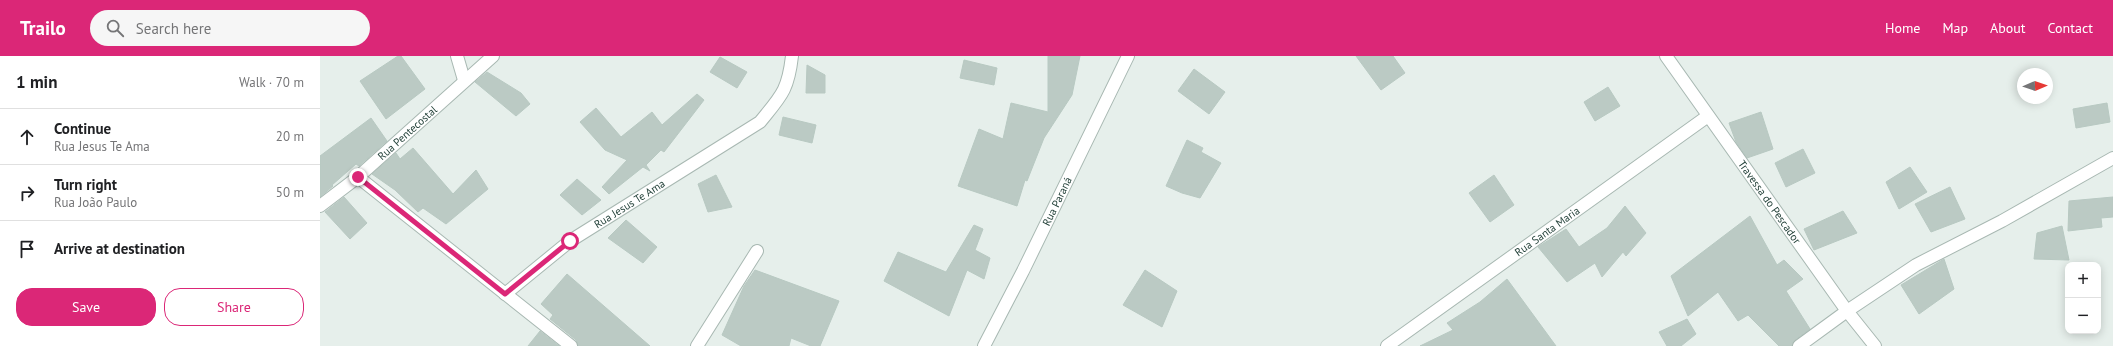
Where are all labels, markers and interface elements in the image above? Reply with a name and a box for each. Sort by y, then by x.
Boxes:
search box [90,10,370,46]
text: Trailo [20,16,66,40]
icon: search [104,17,126,39]
text: Search here [136,19,211,38]
text: Home [1885,19,1920,37]
text: Map [1942,19,1968,37]
text: About [1990,19,2026,37]
text: Contact [2048,19,2093,37]
north arrow [2017,68,2053,104]
text: 1 min [16,71,57,93]
text: Walk · 70 m [239,74,304,91]
street label: Rua Pentecostal [375,102,440,163]
text: Continue [54,119,111,138]
icon: ahead [16,126,38,148]
text: 20 m [276,128,304,145]
text: Rua Jesus Te Ama [54,138,150,155]
street label: Travessa do Pescador [1735,157,1804,247]
route end [349,168,367,186]
text: Turn right [54,175,117,194]
street label: Rua Paraná [1039,175,1075,228]
street label: Rua Jesus Te Ama [591,176,668,231]
icon: right [16,182,38,204]
text: 50 m [276,184,304,201]
text: Rua João Paulo [54,194,137,211]
street label: Rua Santa Maria [1512,203,1582,259]
route start [561,232,579,250]
icon: arrive [16,238,38,260]
text: Arrive at destination [54,239,185,258]
map controls [2065,262,2101,334]
button: + [2065,262,2101,298]
button: Save [16,288,156,326]
button: Share [164,288,304,326]
button: − [2065,298,2101,334]

